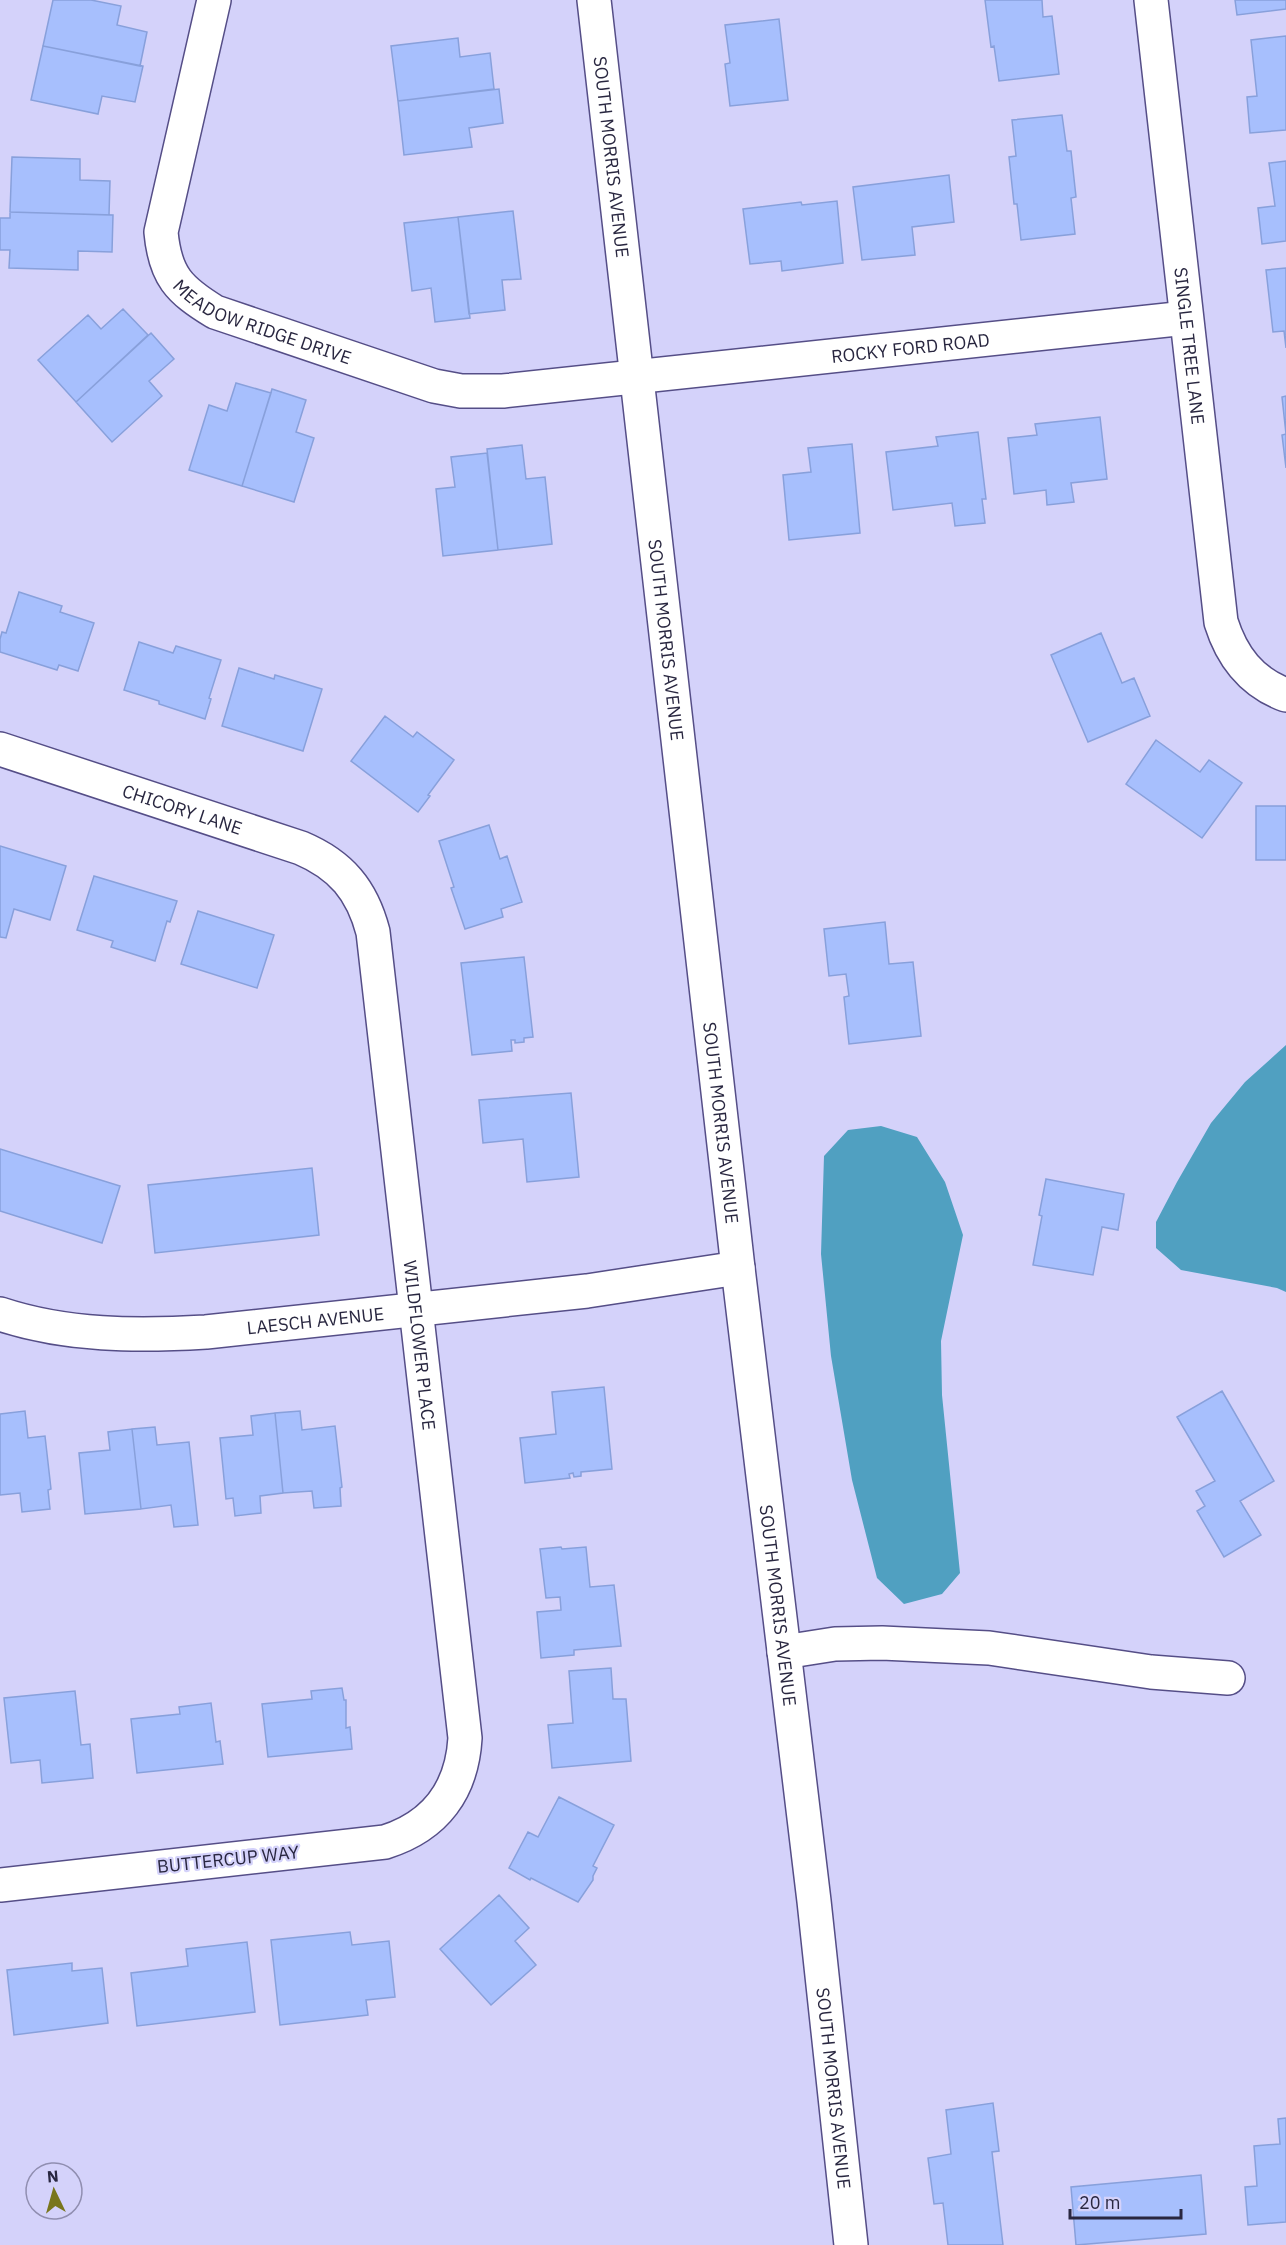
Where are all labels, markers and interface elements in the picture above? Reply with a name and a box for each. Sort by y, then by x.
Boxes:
street label: SOUTH MORRIS AVENUE [589,55,635,259]
street label: SINGLE TREE LANE [1170,266,1210,426]
street label: MEADOW RIDGE DRIVE [168,274,355,369]
street label: ROCKY FORD ROAD [830,328,991,367]
street label: SOUTH MORRIS AVENUE [644,538,690,742]
street label: CHICORY LANE [120,779,245,839]
street label: SOUTH MORRIS AVENUE [699,1021,744,1225]
street label: WILDFLOWER PLACE [399,1259,441,1432]
street label: LAESCH AVENUE [246,1301,385,1339]
street label: SOUTH MORRIS AVENUE [755,1503,802,1707]
street label: BUTTERCUP WAY [156,1840,300,1878]
street label: SOUTH MORRIS AVENUE [812,1986,856,2190]
north arrow [24,2161,84,2221]
text: N [46,2166,59,2187]
scale bar [1070,2182,1181,2220]
text: 20 m [1079,2191,1121,2214]

